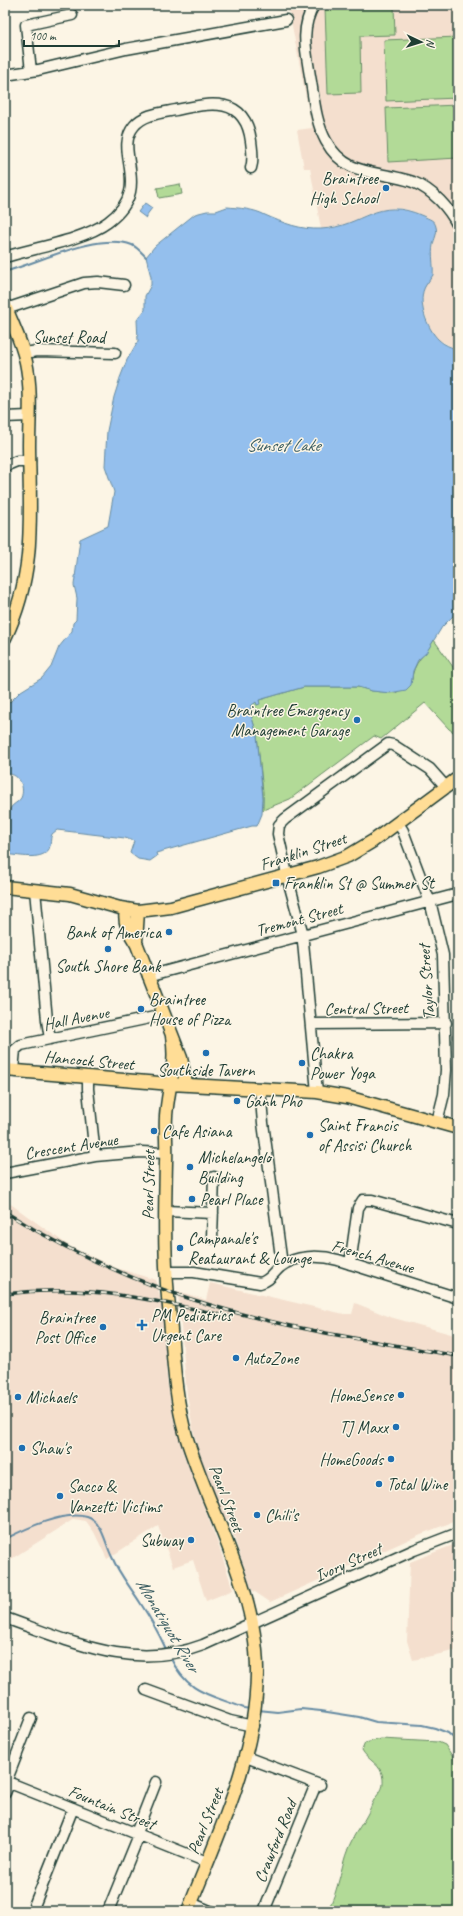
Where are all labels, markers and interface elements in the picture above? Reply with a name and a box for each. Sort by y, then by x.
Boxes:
scale bar [24,22,119,48]
north arrow [401,22,441,62]
text: 100 m [30,28,57,44]
text: N [424,39,438,49]
place label: Braintree High School [310,168,381,209]
marker: Braintree High School [381,183,391,193]
street label: Sunset Road [33,327,107,348]
water label: Sunset Lake [246,434,323,456]
place label: Braintree Emergency Management Garage [227,700,350,741]
marker: Braintree Emergency Management Garage [352,715,362,725]
street label: Franklin Street [257,827,351,875]
place label: Franklin St @ Summer St [284,873,436,894]
marker: Franklin St @ Summer St [271,878,281,888]
street label: Tremont Street [254,897,347,941]
place label: Bank of America [66,922,162,943]
marker: Bank of America [164,927,174,937]
street label: Taylor Street [413,941,440,1020]
marker: South Shore Bank [103,944,113,954]
place label: South Shore Bank [56,956,162,977]
place label: Braintree House of Pizza [149,989,232,1030]
street label: Central Street [324,997,410,1020]
street label: Hall Avenue [42,1002,112,1035]
marker: Braintree House of Pizza [136,1004,146,1014]
place label: Chakra Power Yoga [310,1043,376,1084]
street label: Hancock Street [43,1046,137,1075]
marker: Southside Tavern [201,1048,211,1058]
marker: Chakra Power Yoga [297,1058,307,1068]
place label: Southside Tavern [157,1060,256,1081]
place label: Gánh Pho [245,1091,303,1112]
marker: Gánh Pho [232,1096,242,1106]
place label: Saint Francis of Assisi Church [318,1115,413,1156]
place label: Cafe Asiana [162,1121,233,1142]
marker: Cafe Asiana [149,1126,159,1136]
street label: Crescent Avenue [23,1129,120,1164]
marker: Saint Francis of Assisi Church [305,1130,315,1140]
place label: Michelangelo Building [198,1147,273,1188]
street label: Pearl Street [137,1148,160,1220]
marker: Michelangelo Building [185,1162,195,1172]
place label: Pearl Place [200,1189,264,1210]
marker: Pearl Place [187,1194,197,1204]
place label: Campanale's Reataurant & Lounge [188,1228,312,1269]
street label: French Avenue [329,1235,418,1279]
marker: Campanale's Reataurant & Lounge [175,1243,185,1253]
place label: PM Pediatrics Urgent Care [151,1305,233,1346]
place label: Braintree Post Office [35,1307,96,1348]
marker: PM Pediatrics Urgent Care [136,1319,148,1331]
marker: Braintree Post Office [98,1322,108,1332]
place label: AutoZone [244,1348,300,1369]
marker: AutoZone [231,1353,241,1363]
place label: HomeSense [330,1385,394,1406]
place label: Michaels [26,1387,79,1408]
marker: HomeSense [396,1390,406,1400]
marker: Michaels [13,1392,23,1402]
place label: TJ Maxx [340,1417,389,1438]
marker: TJ Maxx [391,1422,401,1432]
place label: Shaw's [30,1438,73,1459]
marker: Shaw's [17,1443,27,1453]
place label: HomeGoods [319,1449,385,1470]
marker: HomeGoods [386,1454,396,1464]
street label: Pearl Street [204,1462,250,1537]
place label: Total Wine [387,1474,449,1495]
place label: Sacco & Vanzetti Victims [68,1476,163,1517]
marker: Total Wine [374,1479,384,1489]
marker: Sacco & Vanzetti Victims [55,1491,65,1501]
place label: Chili's [265,1505,300,1526]
marker: Chili's [252,1510,262,1520]
place label: Subway [140,1530,184,1551]
marker: Subway [186,1535,196,1545]
street label: Ivory Street [311,1537,387,1587]
water label: Monatiquot River [131,1574,206,1679]
street label: Fountain Street [65,1781,161,1835]
street label: Pearl Street [183,1783,229,1857]
street label: Crawford Road [249,1795,302,1886]

